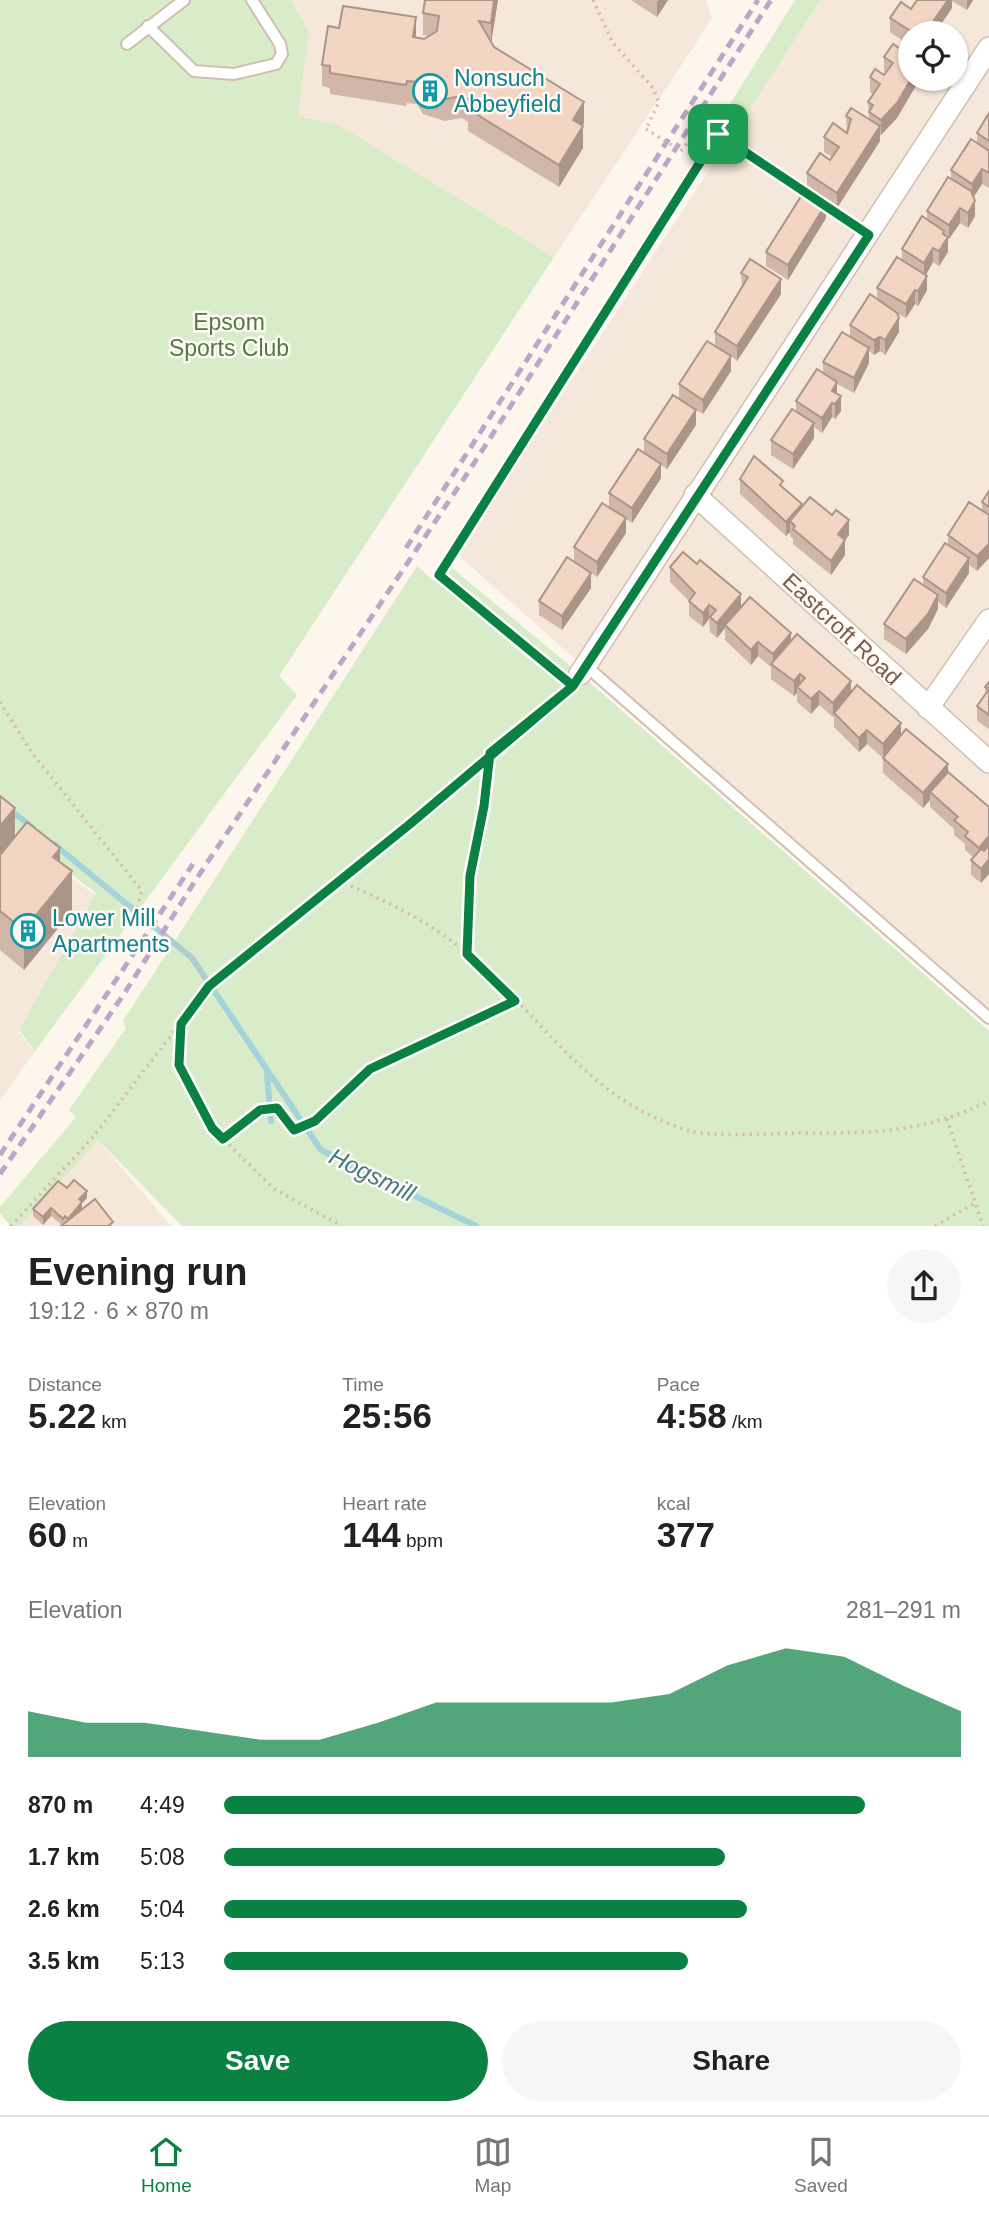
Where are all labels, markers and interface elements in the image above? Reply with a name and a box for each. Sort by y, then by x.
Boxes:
map controls [898,21,968,91]
button: locate [898,21,968,91]
place label: Nonsuch Abbeyfield [454,65,561,117]
building icon: Nonsuch Abbeyfield [411,72,449,110]
pin [688,104,748,164]
icon: arrive [699,115,737,153]
park label: Epsom Sports Club [169,309,289,361]
street label: Eastcroft Road [777,568,907,690]
place label: Lower Mill Apartments [52,905,170,957]
building icon: Lower Mill Apartments [9,912,47,950]
water label: Hogsmill [325,1142,420,1207]
button: share [887,1249,961,1323]
text: Evening run [28,1251,248,1293]
text: 19:12 · 6 × 870 m [28,1298,209,1324]
text: Distance [28,1374,102,1395]
text: Time [342,1374,384,1395]
text: Pace [657,1374,700,1395]
text: 5.22 [28,1396,96,1435]
text: 25:56 [342,1396,432,1435]
text: 4:58 [657,1396,727,1435]
text: km [96,1411,127,1432]
text: /km [727,1411,763,1432]
text: Elevation [28,1493,106,1514]
text: Heart rate [342,1493,427,1514]
text: kcal [657,1493,690,1514]
text: 60 [28,1515,67,1554]
text: 144 [342,1515,401,1554]
text: 377 [657,1515,715,1554]
text: m [67,1530,88,1551]
text: bpm [401,1530,443,1551]
text: Elevation [28,1597,123,1623]
text: 281–291 m [846,1597,961,1623]
text: 870 m [28,1792,93,1818]
text: 4:49 [140,1792,185,1818]
text: 1.7 km [28,1844,100,1870]
text: 5:08 [140,1844,185,1870]
text: 2.6 km [28,1896,100,1922]
text: 5:04 [140,1896,185,1922]
text: 3.5 km [28,1948,100,1974]
text: 5:13 [140,1948,185,1974]
button: Save [28,2021,488,2101]
button: Share [502,2021,961,2101]
tab: Home [141,2133,192,2197]
tab: Map [474,2133,512,2197]
tab: Saved [794,2133,848,2197]

